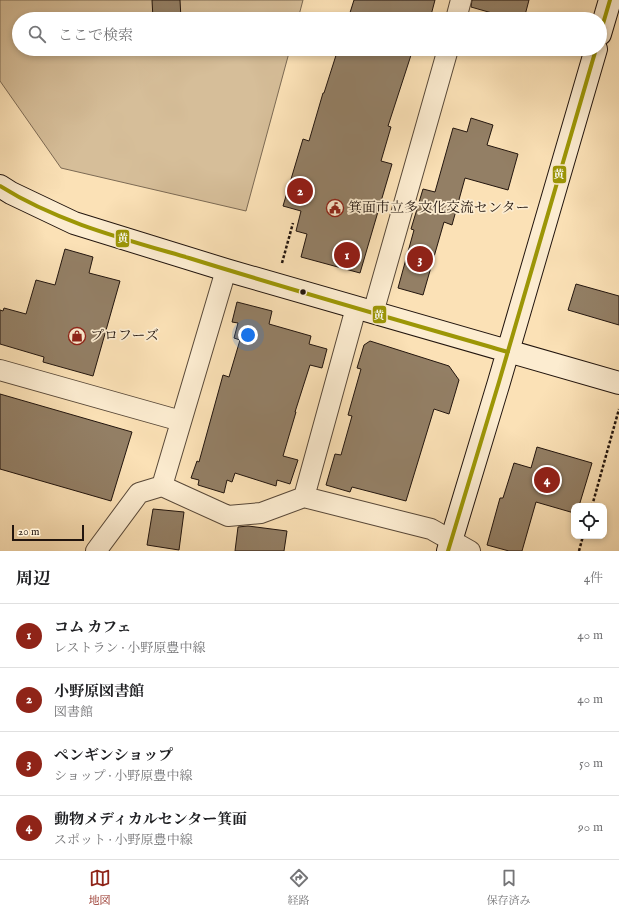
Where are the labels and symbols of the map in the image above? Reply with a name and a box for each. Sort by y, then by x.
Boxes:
line badge: 黄 [552,165,567,184]
text: 黄 [554,168,565,182]
pin: 2 [287,176,313,206]
public building icon: 箕面市立多文化交流センター [325,198,345,218]
place label: 箕面市立多文化交流センター [348,199,529,217]
line badge: 黄 [115,229,130,248]
text: 黄 [118,232,129,246]
pin: 1 [334,240,360,270]
pin: 3 [407,244,433,274]
unlabelled marker [298,287,308,297]
line badge: 黄 [372,305,387,324]
text: 黄 [374,309,385,323]
your location [238,325,258,345]
shop icon: プロフーズ [67,326,87,346]
place label: プロフーズ [90,327,159,345]
pin: 4 [534,465,560,495]
scale bar [12,523,84,542]

